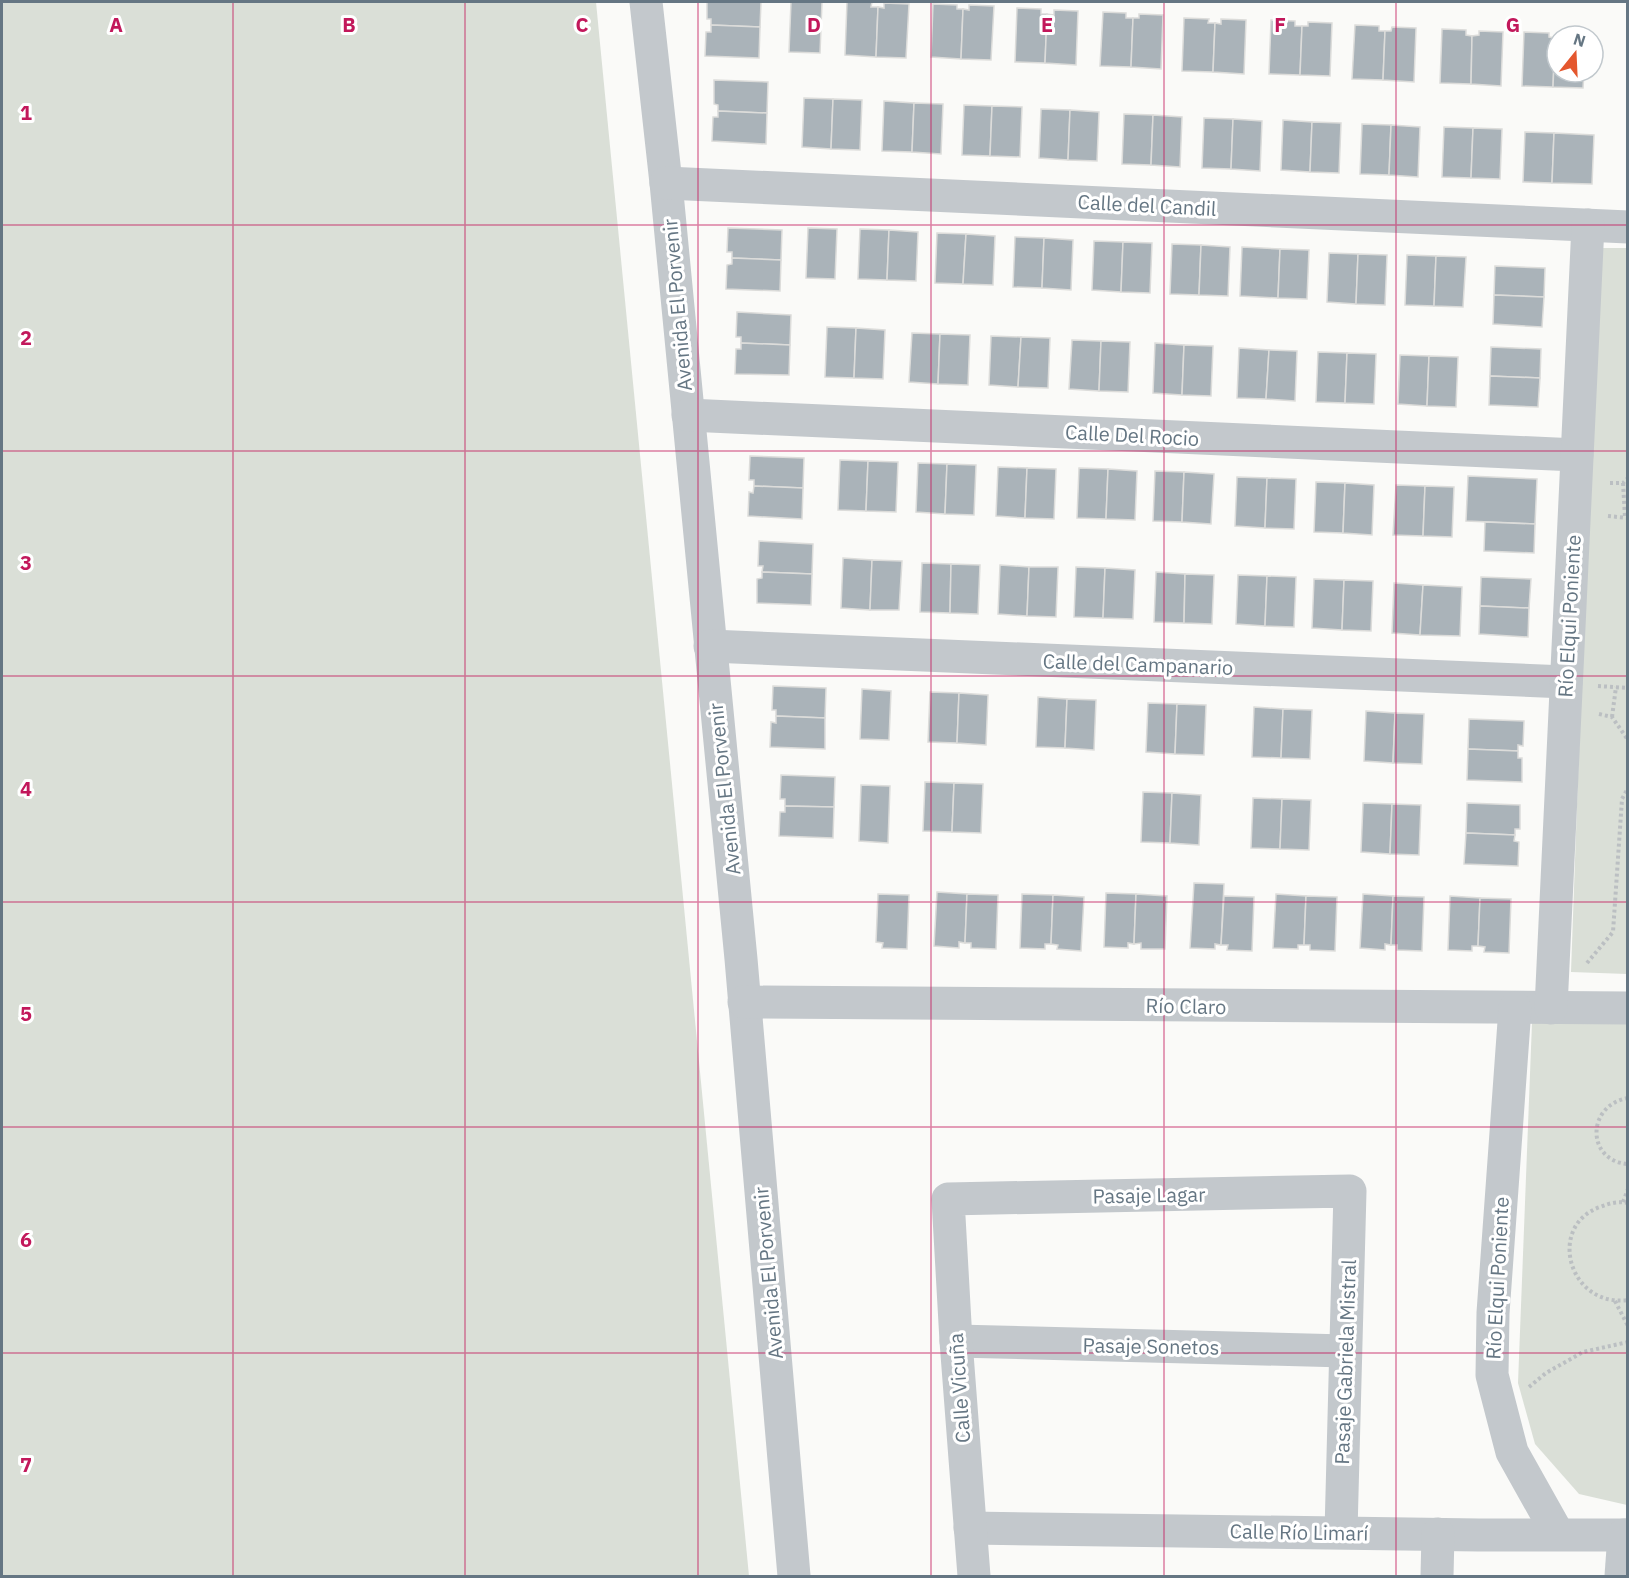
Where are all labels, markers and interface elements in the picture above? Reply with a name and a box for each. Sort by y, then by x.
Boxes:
text: A [109,11,123,38]
text: B [342,11,356,38]
text: C [575,11,589,38]
text: D [807,11,821,38]
text: E [1041,11,1053,38]
text: F [1274,11,1286,38]
text: G [1506,11,1520,38]
north arrow [1545,24,1605,84]
text: N [1571,28,1588,51]
text: 1 [20,99,32,126]
street label: Calle del Candil [1077,188,1217,222]
street label: Avenida El Porvenir [656,218,698,392]
text: 2 [20,324,32,351]
street label: Calle Del Rocio [1064,418,1200,452]
street label: Río Elqui Poniente [1551,534,1587,698]
text: 3 [20,549,32,576]
street label: Calle del Campanario [1042,647,1234,681]
street label: Avenida El Porvenir [702,702,746,876]
text: 4 [20,775,32,802]
street label: Río Claro [1145,992,1227,1020]
text: 5 [20,1000,32,1027]
street label: Pasaje Lagar [1092,1181,1206,1209]
street label: Avenida El Porvenir [747,1186,789,1360]
street label: Río Elqui Poniente [1479,1196,1515,1360]
text: 6 [20,1226,32,1253]
street label: Pasaje Gabriela Mistral [1328,1259,1362,1465]
street label: Pasaje Sonetos [1082,1331,1220,1361]
street label: Calle Vicuña [942,1332,976,1444]
text: 7 [20,1451,32,1478]
street label: Calle Río Limarí [1229,1517,1369,1547]

